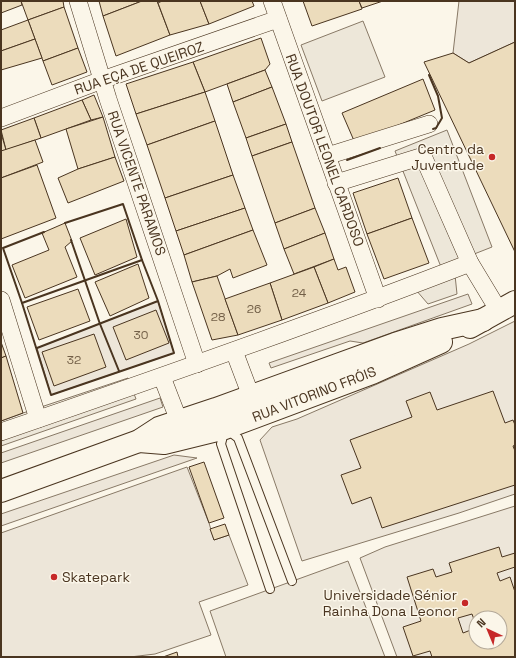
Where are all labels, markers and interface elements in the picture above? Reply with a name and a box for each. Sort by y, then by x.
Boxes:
street label: RUA EÇA DE QUEIROZ [72,37,206,99]
street label: RUA DOUTOR LEONEL CARDOSO [282,51,368,249]
street label: RUA VICENTE PARAMOS [104,108,170,258]
place label: Centro da Juventude [411,140,484,174]
marker: Centro da Juventude [487,152,497,162]
house number: 24 [292,285,307,301]
house number: 26 [247,301,261,317]
house number: 28 [211,309,225,325]
house number: 30 [134,327,148,343]
house number: 32 [67,352,81,368]
street label: RUA VITORINO FRÓIS [249,362,379,426]
place label: Skatepark [62,568,130,586]
marker: Skatepark [49,572,59,582]
place label: Universidade Sénior Rainha Dona Leonor [323,586,457,620]
marker: Universidade Sénior Rainha Dona Leonor [460,598,470,608]
north arrow [468,610,508,650]
text: N [474,615,489,630]

